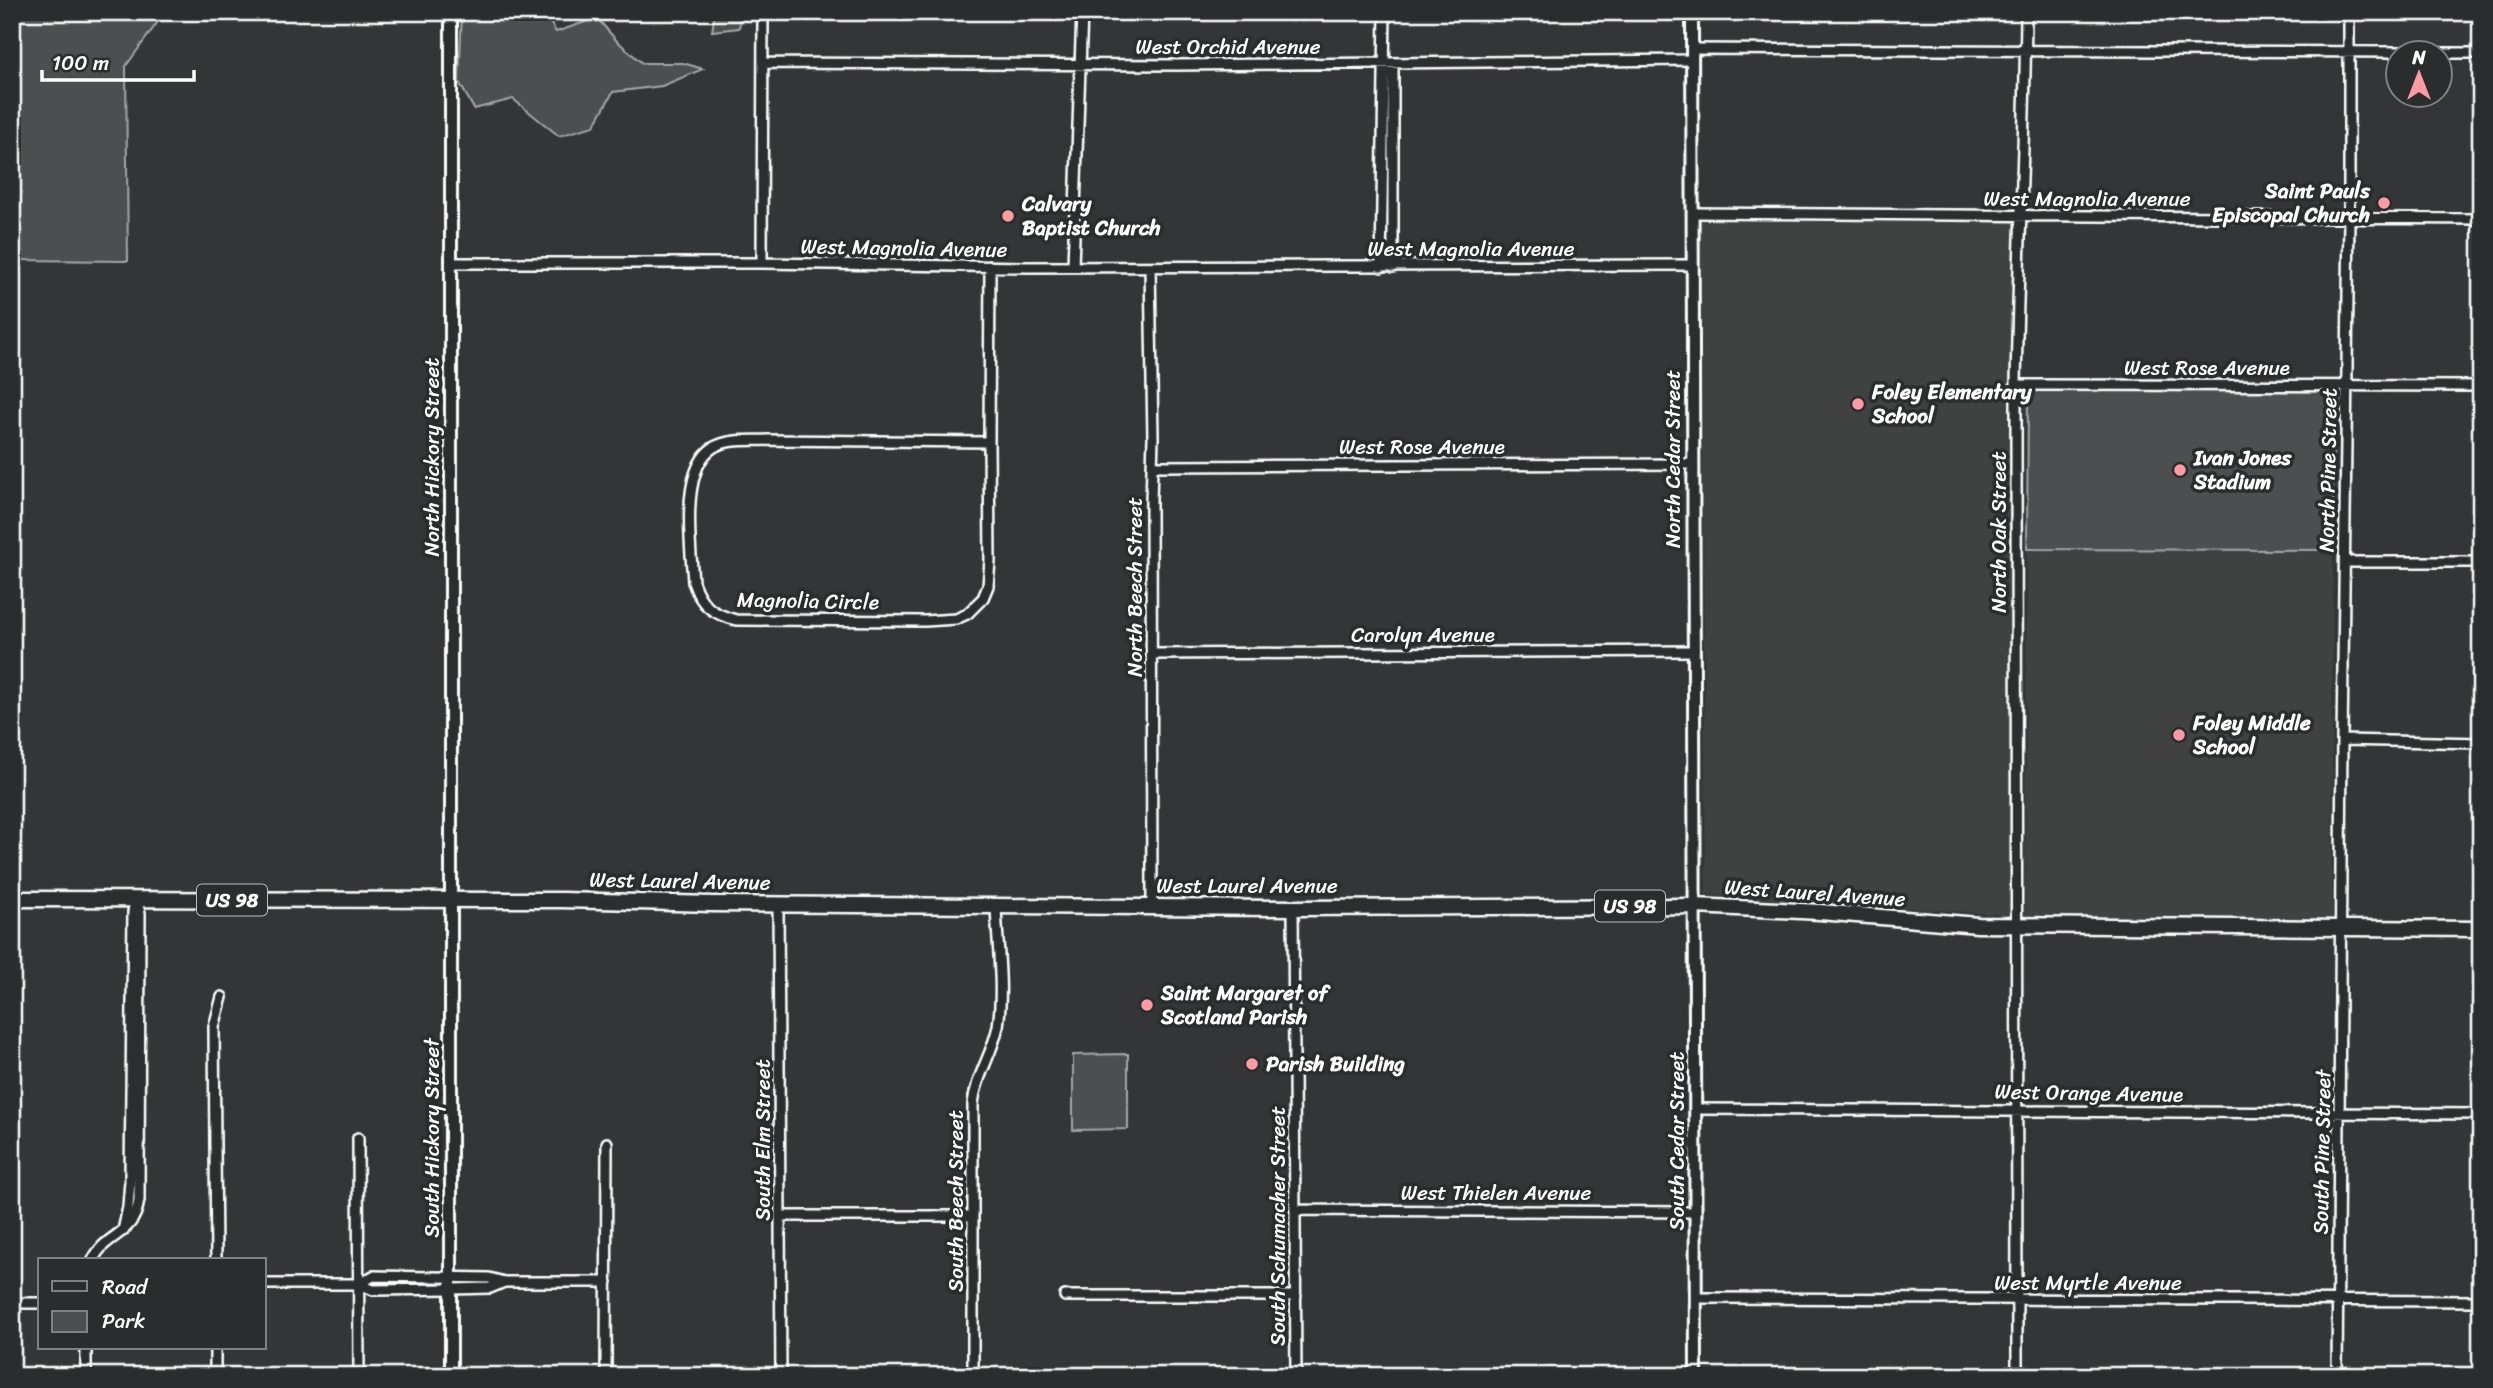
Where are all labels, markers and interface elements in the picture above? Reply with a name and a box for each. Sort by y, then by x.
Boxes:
street label: West Orchid Avenue [1135,28,1321,66]
scale bar [42,38,194,82]
north arrow [2384,38,2454,108]
text: N [2411,41,2426,74]
text: 100 m [52,44,109,82]
place label: Saint Pauls Episcopal Church [2212,172,2371,234]
street label: West Magnolia Avenue [1984,180,2191,218]
place label: Calvary Baptist Church [1021,185,1161,247]
marker: Saint Pauls Episcopal Church [2376,195,2392,211]
marker: Calvary Baptist Church [1000,208,1016,224]
street label: West Magnolia Avenue [800,227,1008,269]
street label: West Magnolia Avenue [1368,230,1575,268]
street label: West Rose Avenue [2124,349,2290,387]
street label: North Hickory Street [413,358,451,556]
street label: North Cedar Street [1654,370,1692,548]
place label: Foley Elementary School [1871,373,2033,435]
street label: North Pine Street [2308,388,2348,552]
marker: Foley Elementary School [1850,396,1866,412]
street label: West Rose Avenue [1339,428,1505,466]
place label: Ivan Jones Stadium [2193,439,2292,501]
street label: North Oak Street [1980,451,2018,613]
marker: Ivan Jones Stadium [2172,462,2188,478]
street label: North Beech Street [1116,497,1154,677]
street label: Magnolia Circle [737,581,879,621]
street label: Carolyn Avenue [1351,616,1495,654]
place label: Foley Middle School [2192,704,2311,766]
marker: Foley Middle School [2171,727,2187,743]
street label: West Laurel Avenue [589,860,771,902]
street label: West Laurel Avenue [1156,867,1338,905]
street label: West Laurel Avenue [1723,868,1907,918]
road number: US 98 [197,885,267,916]
road number: US 98 [1595,890,1665,922]
place label: Saint Margaret of Scotland Parish [1160,974,1331,1036]
marker: Saint Margaret of Scotland Parish [1139,997,1155,1013]
street label: South Hickory Street [413,1037,451,1238]
place label: Parish Building [1266,1045,1405,1083]
street label: South Cedar Street [1658,1052,1696,1230]
marker: Parish Building [1244,1056,1260,1072]
street label: South Elm Street [744,1059,782,1221]
street label: South Pine Street [2302,1068,2342,1235]
street label: West Orange Avenue [1994,1072,2184,1114]
street label: South Schumacher Street [1259,1106,1297,1346]
street label: South Beech Street [937,1110,975,1292]
street label: West Thielen Avenue [1401,1174,1592,1212]
legend [38,1258,266,1350]
street label: West Myrtle Avenue [1994,1264,2182,1302]
text: Road [102,1268,149,1306]
text: Park [102,1302,145,1340]

